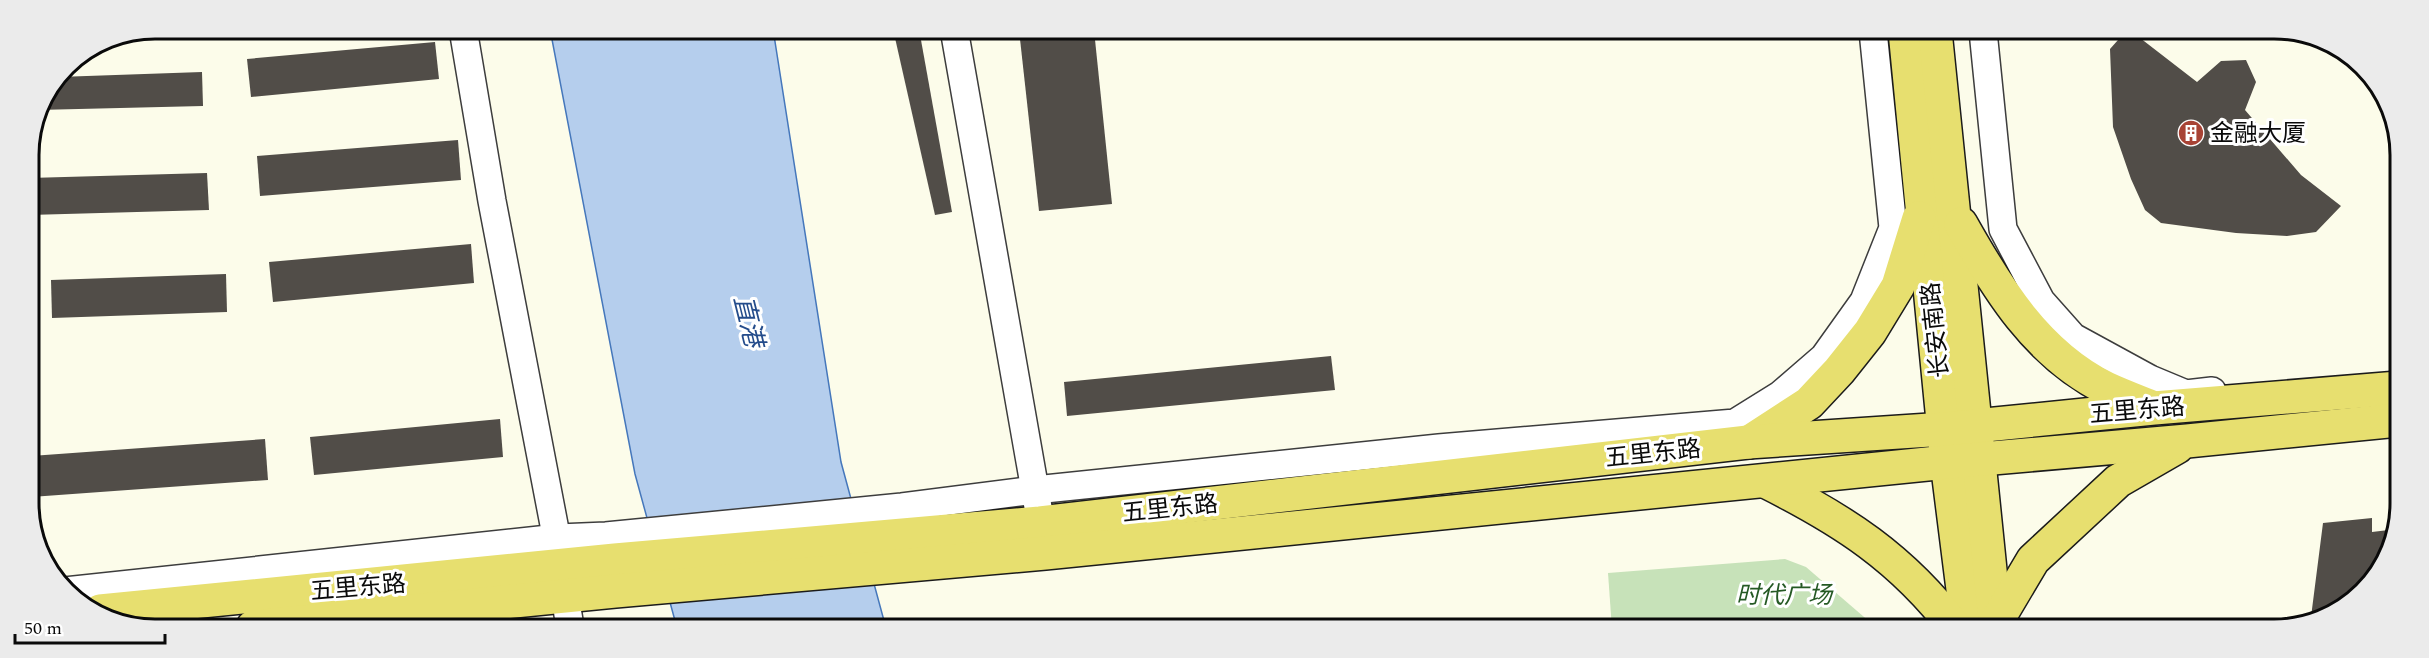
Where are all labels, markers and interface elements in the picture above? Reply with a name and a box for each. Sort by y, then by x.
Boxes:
place label: 金融大厦 [2210,116,2306,152]
building icon: 金融大厦 [2176,118,2206,148]
street label: 长安南路 [1913,280,1959,380]
water label: 直港 [722,291,775,355]
street label: 五里东路 [2088,389,2186,433]
street label: 五里东路 [1603,431,1703,477]
street label: 五里东路 [1120,486,1220,532]
street label: 五里东路 [309,566,407,610]
park label: 时代广场 [1736,578,1834,614]
scale bar [15,607,165,645]
text: 50 m [24,615,62,642]

